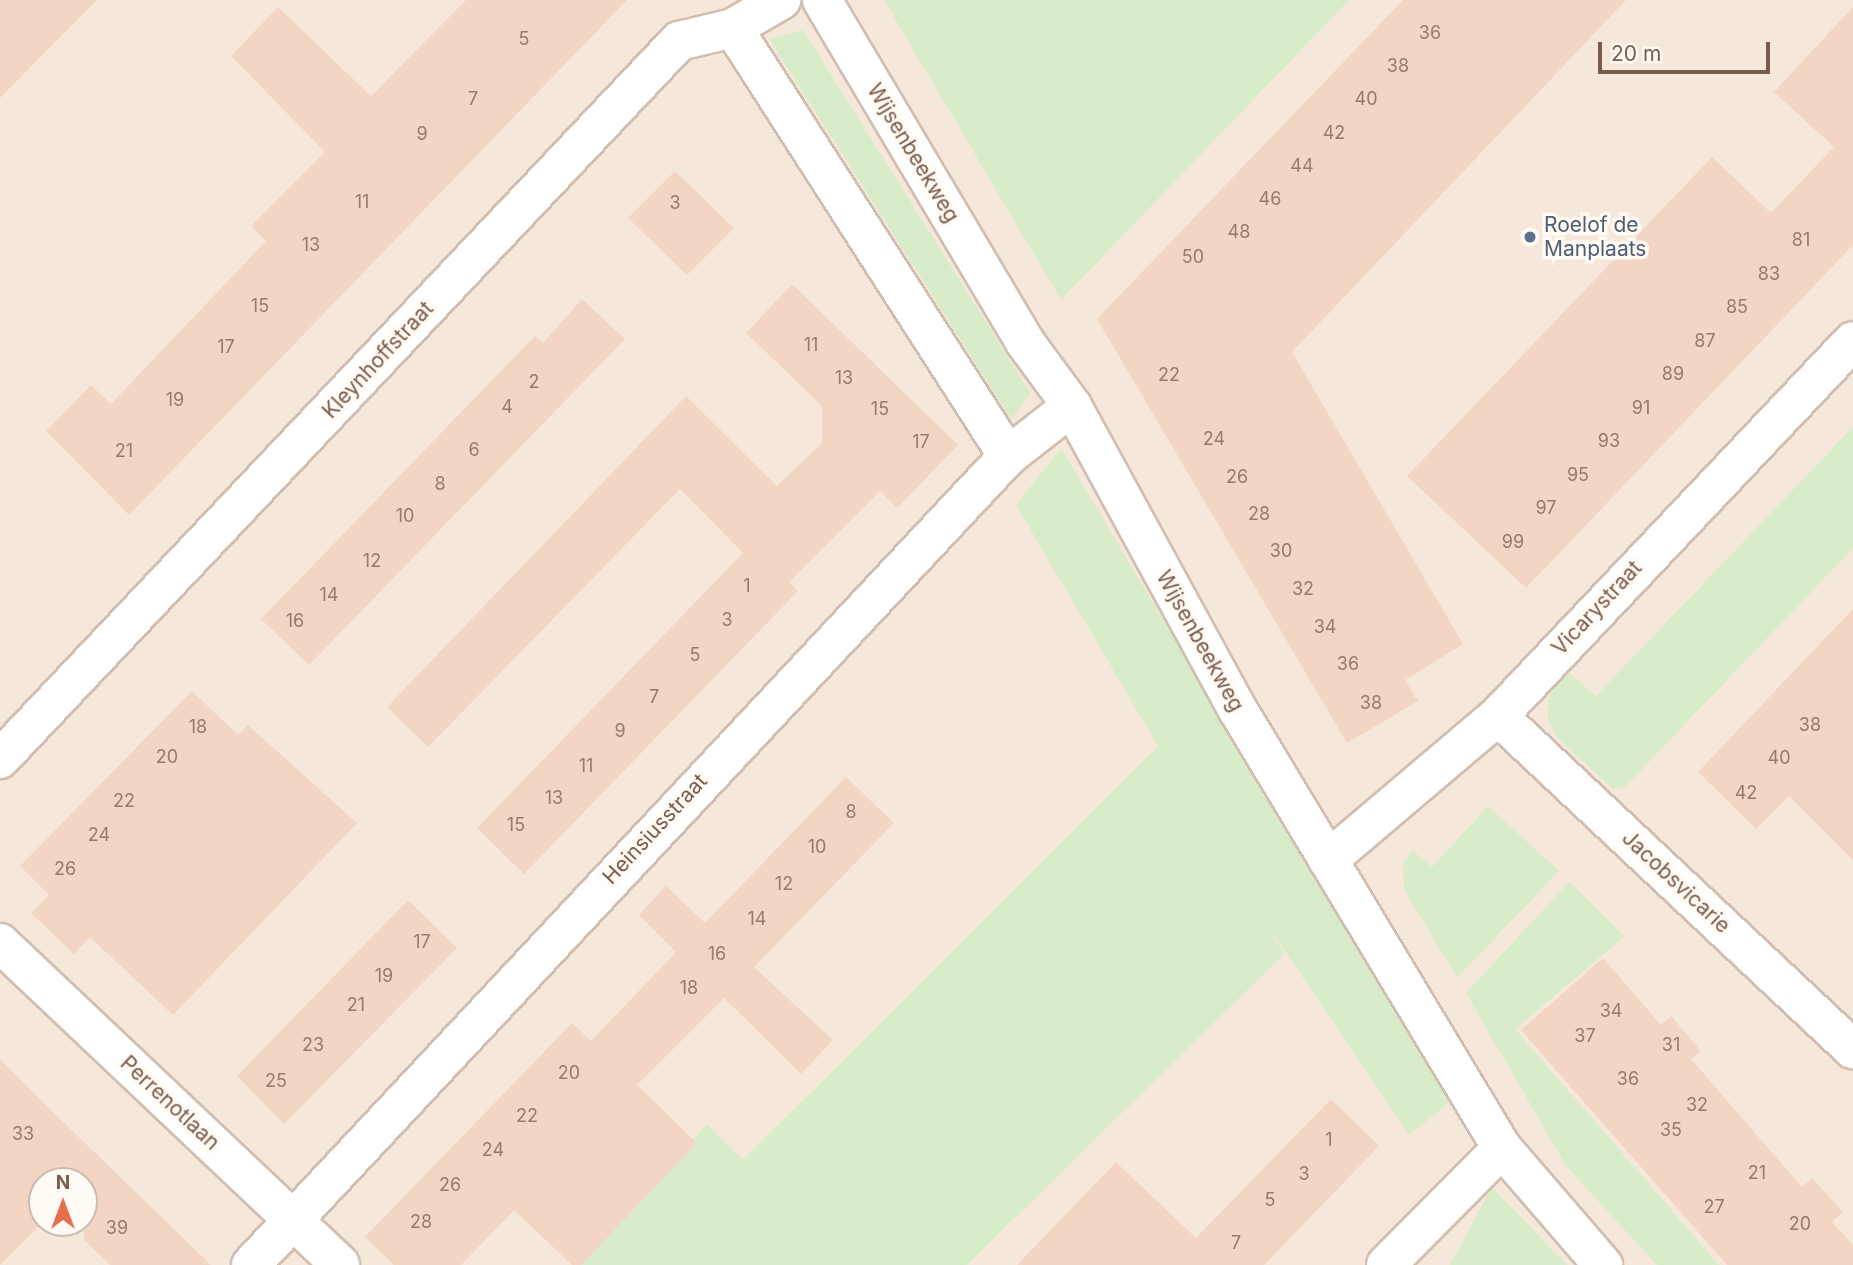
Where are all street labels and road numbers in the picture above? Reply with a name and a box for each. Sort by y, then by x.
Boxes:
street label: Wijsenbeekweg [862,79,964,227]
street label: Kleynhoffstraat [317,296,439,424]
street label: Vicarystraat [1547,556,1647,660]
street label: Wijsenbeekweg [1151,566,1249,716]
street label: Heinsiusstraat [598,769,712,889]
street label: Jacobsvicarie [1617,825,1735,939]
street label: Perrenotlaan [115,1051,225,1155]

